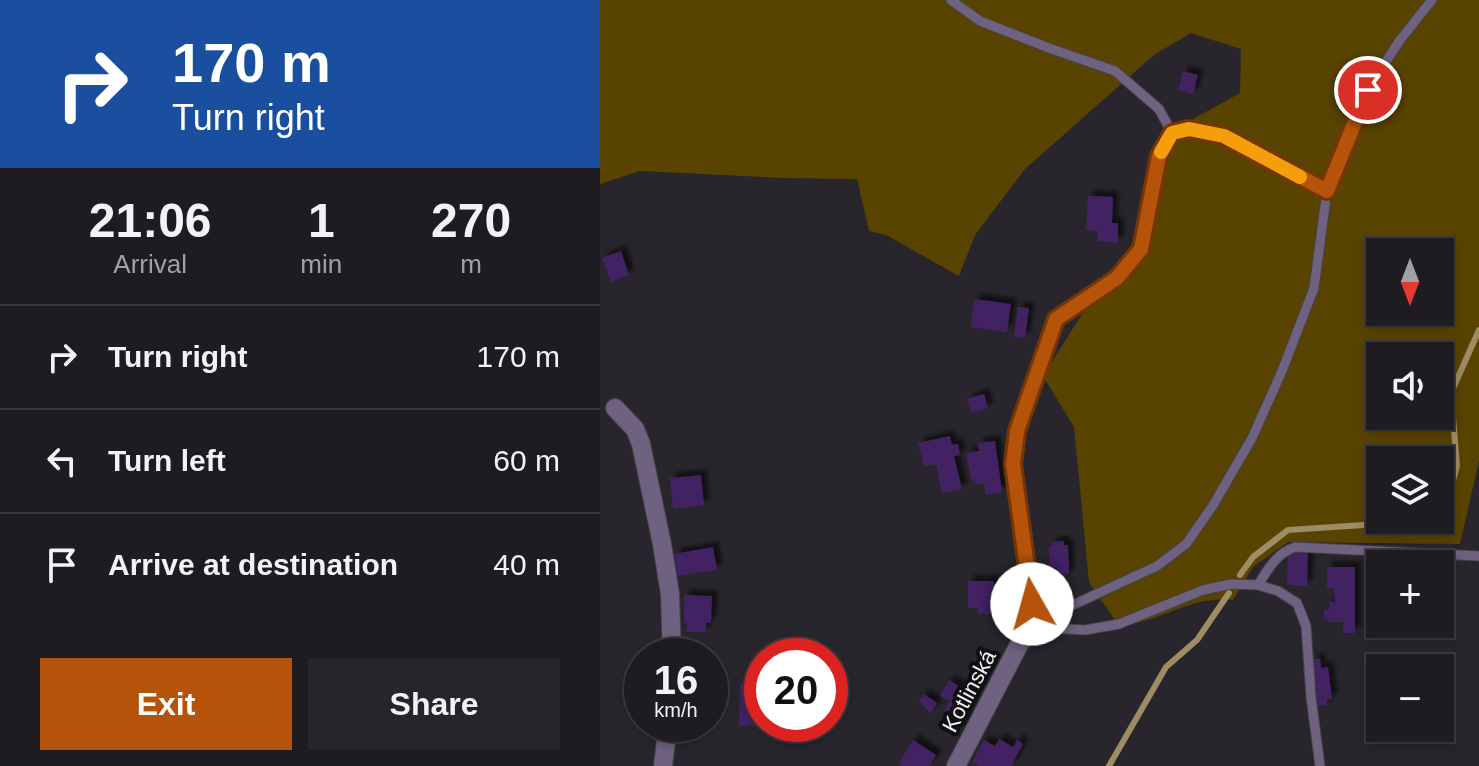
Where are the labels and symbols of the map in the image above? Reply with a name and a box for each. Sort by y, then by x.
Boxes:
pin [1334,56,1402,124]
north arrow [1366,238,1454,326]
position arrow [990,562,1074,646]
speed limit sign: 20 [744,638,848,742]
street label: Kotlinská [937,645,1001,736]

